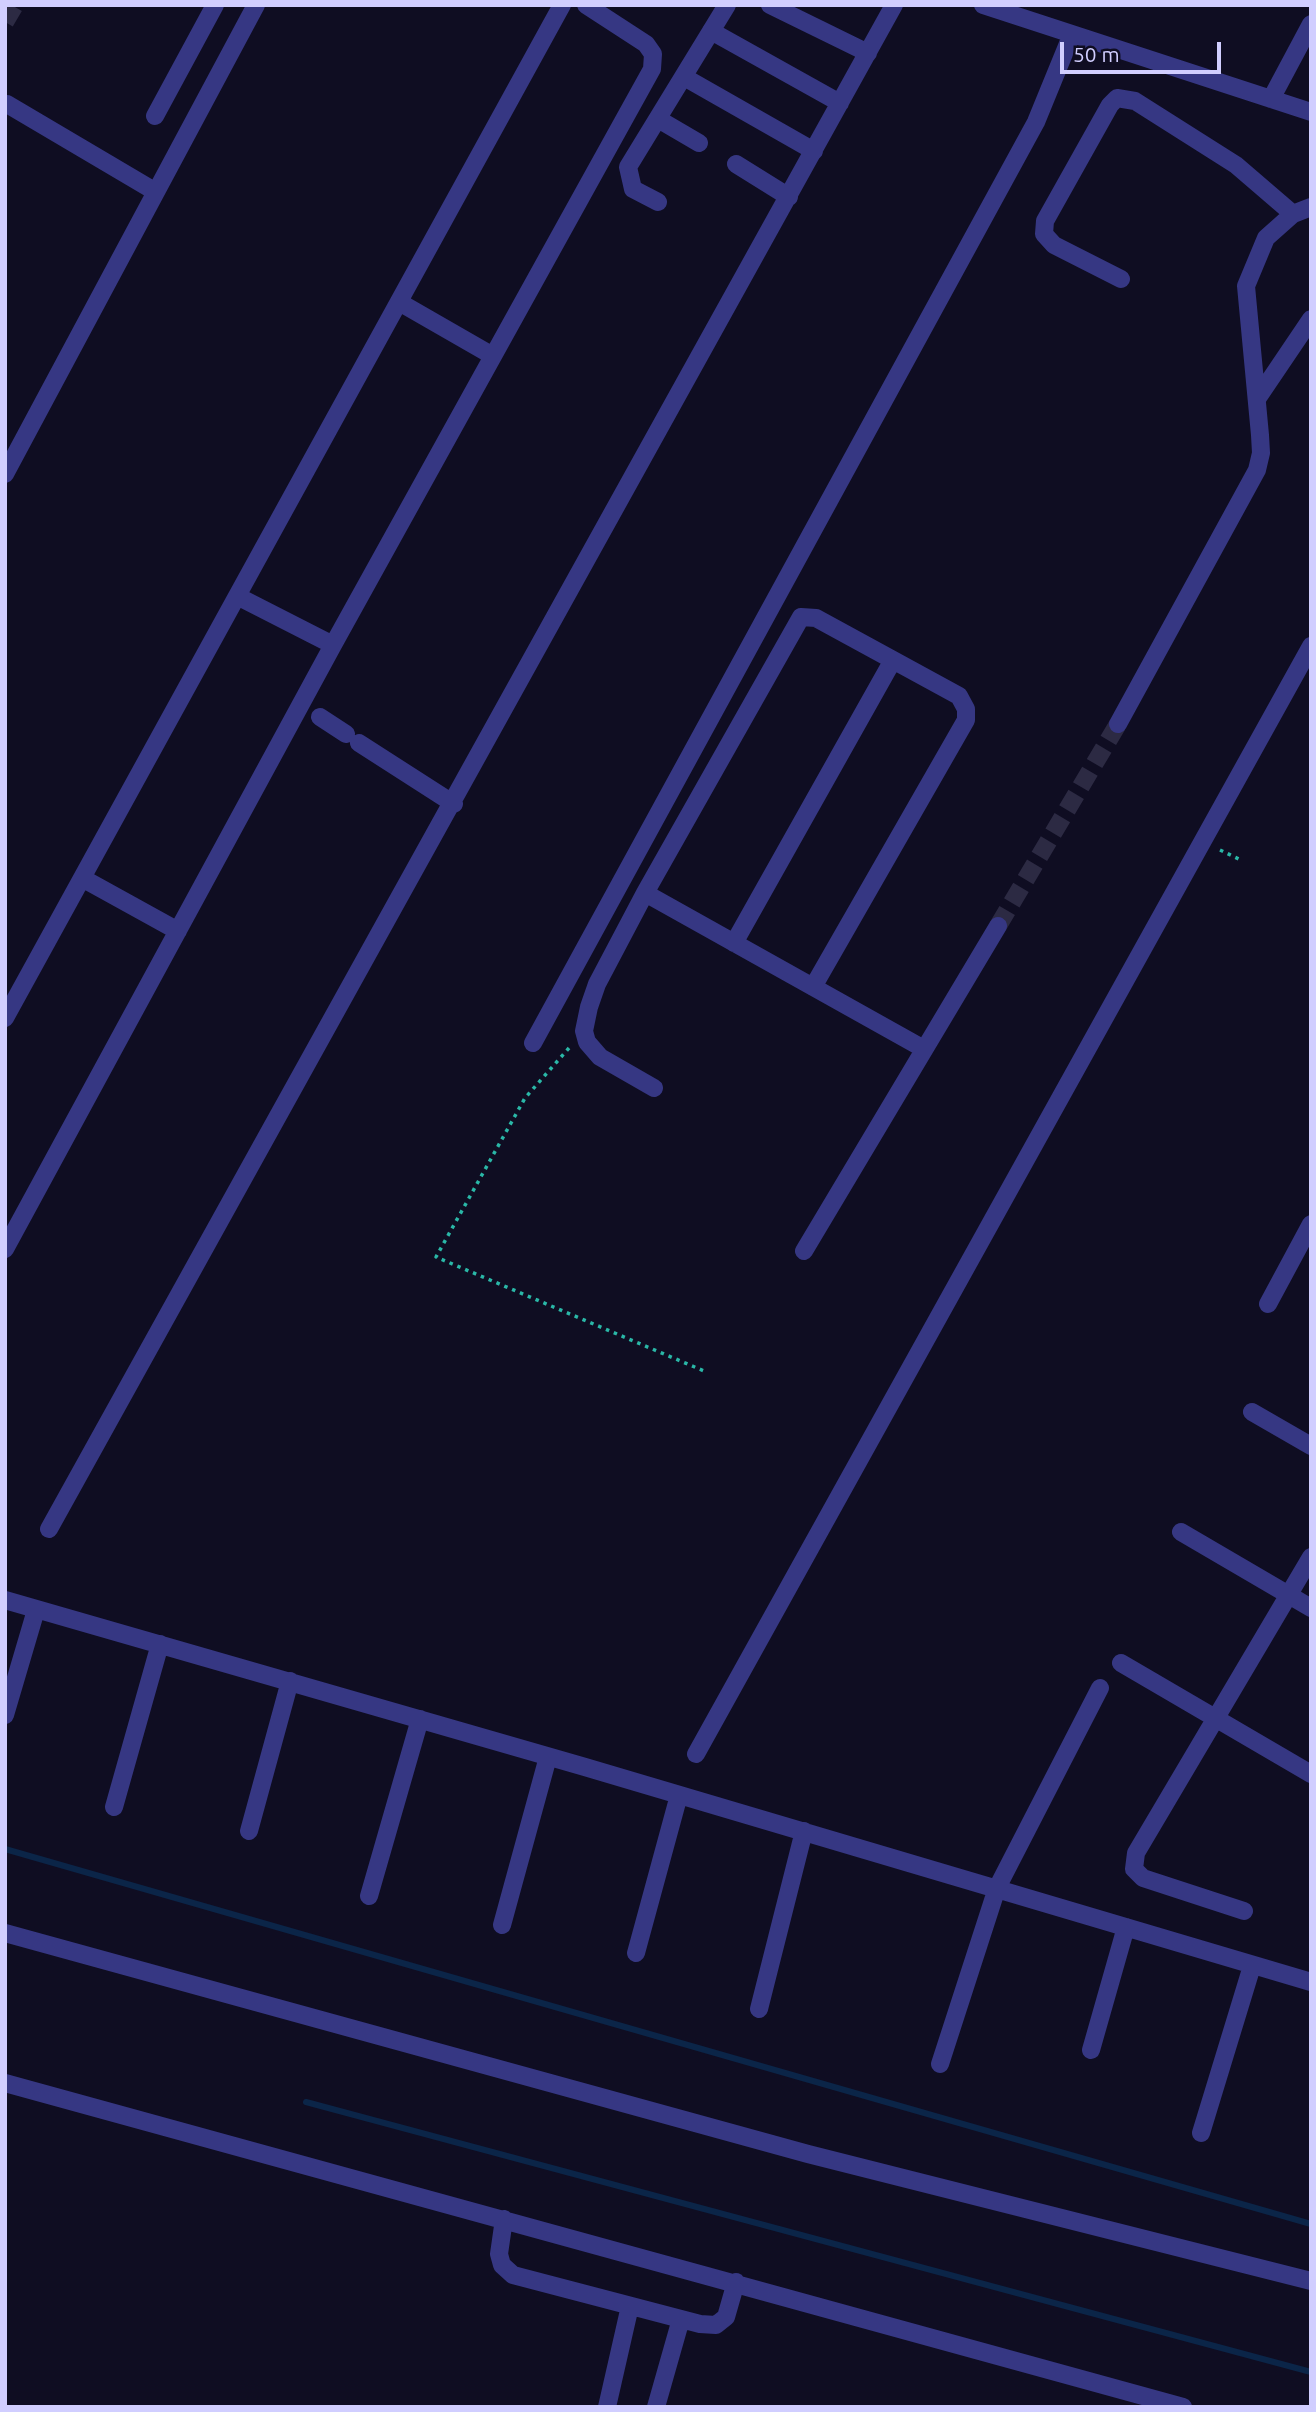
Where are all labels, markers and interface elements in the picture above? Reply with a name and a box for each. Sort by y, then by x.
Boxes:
scale bar [1064,28,1225,72]
text: 50 m [1073,42,1120,66]

